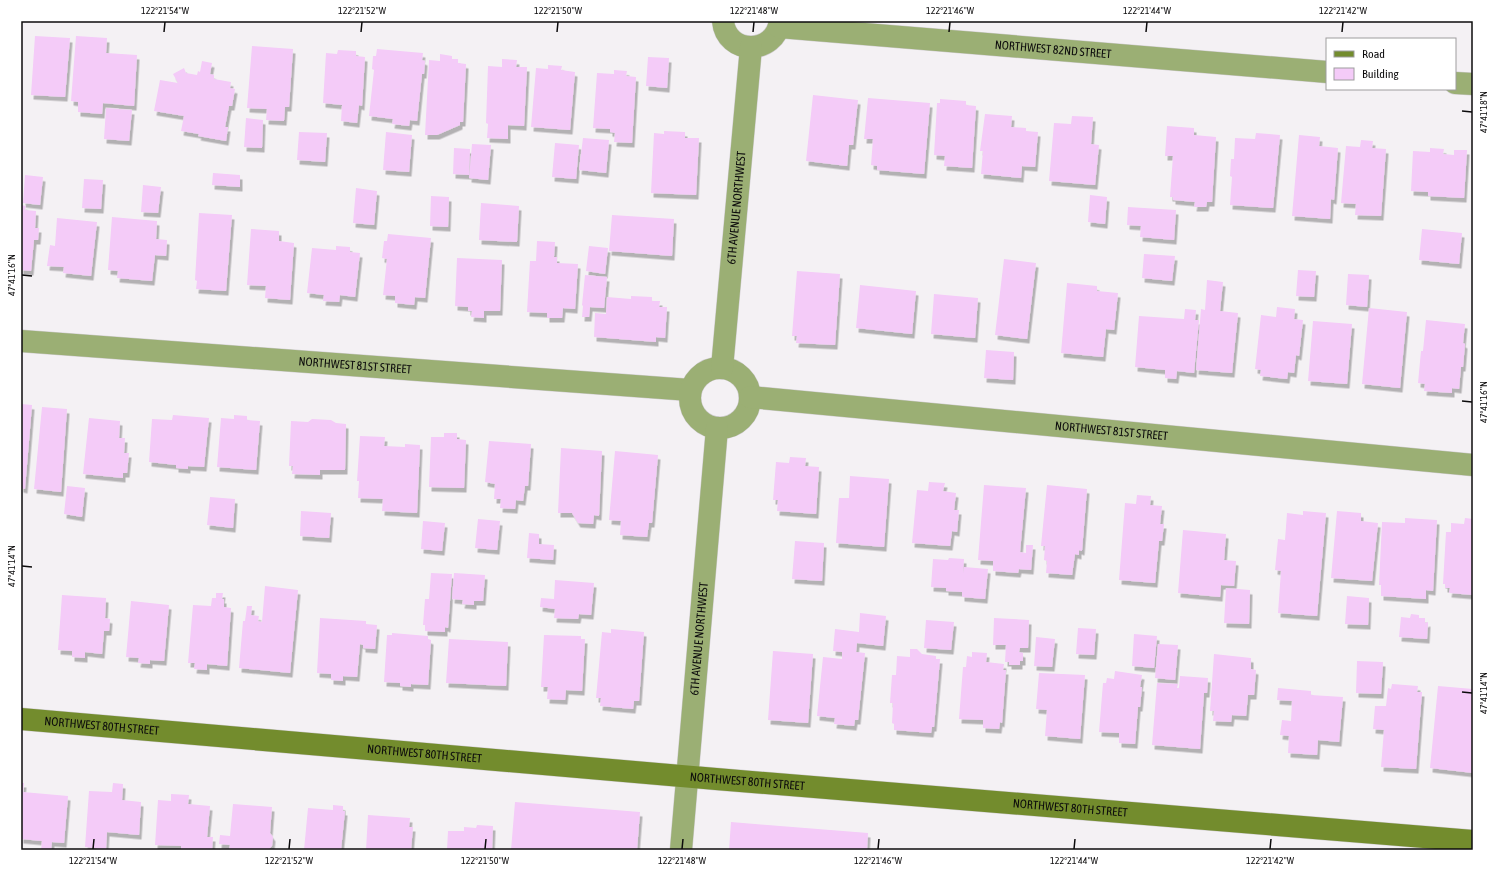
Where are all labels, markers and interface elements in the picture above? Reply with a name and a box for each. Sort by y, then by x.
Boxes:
text: 122°21'54"W [141,5,190,16]
text: 122°21'52"W [338,5,387,16]
text: 122°21'50"W [534,5,583,16]
text: 122°21'48"W [730,5,779,16]
text: 122°21'46"W [926,5,975,16]
text: 122°21'44"W [1123,5,1172,16]
text: 122°21'42"W [1319,5,1368,16]
street label: NORTHWEST 82ND STREET [994,38,1113,61]
legend [1326,38,1456,90]
text: Road [1362,47,1385,61]
text: Building [1362,67,1400,81]
text: 47°41'18"N [1478,91,1489,133]
street label: 6TH AVENUE NORTHWEST [724,150,749,265]
text: 47°41'16"N [6,254,17,296]
street label: NORTHWEST 81ST STREET [298,354,413,377]
text: 47°41'16"N [1478,381,1489,423]
street label: NORTHWEST 81ST STREET [1054,419,1169,443]
text: 47°41'14"N [6,545,17,587]
street label: 6TH AVENUE NORTHWEST [687,581,711,696]
text: 47°41'14"N [1478,672,1489,714]
street label: NORTHWEST 80TH STREET [44,714,160,738]
street label: NORTHWEST 80TH STREET [366,742,483,766]
street label: NORTHWEST 80TH STREET [689,770,806,793]
street label: NORTHWEST 80TH STREET [1012,796,1129,820]
text: 122°21'54"W [69,855,118,866]
text: 122°21'52"W [265,855,314,866]
text: 122°21'50"W [461,855,510,866]
text: 122°21'48"W [658,855,707,866]
text: 122°21'46"W [854,855,903,866]
text: 122°21'44"W [1050,855,1099,866]
text: 122°21'42"W [1246,855,1295,866]

